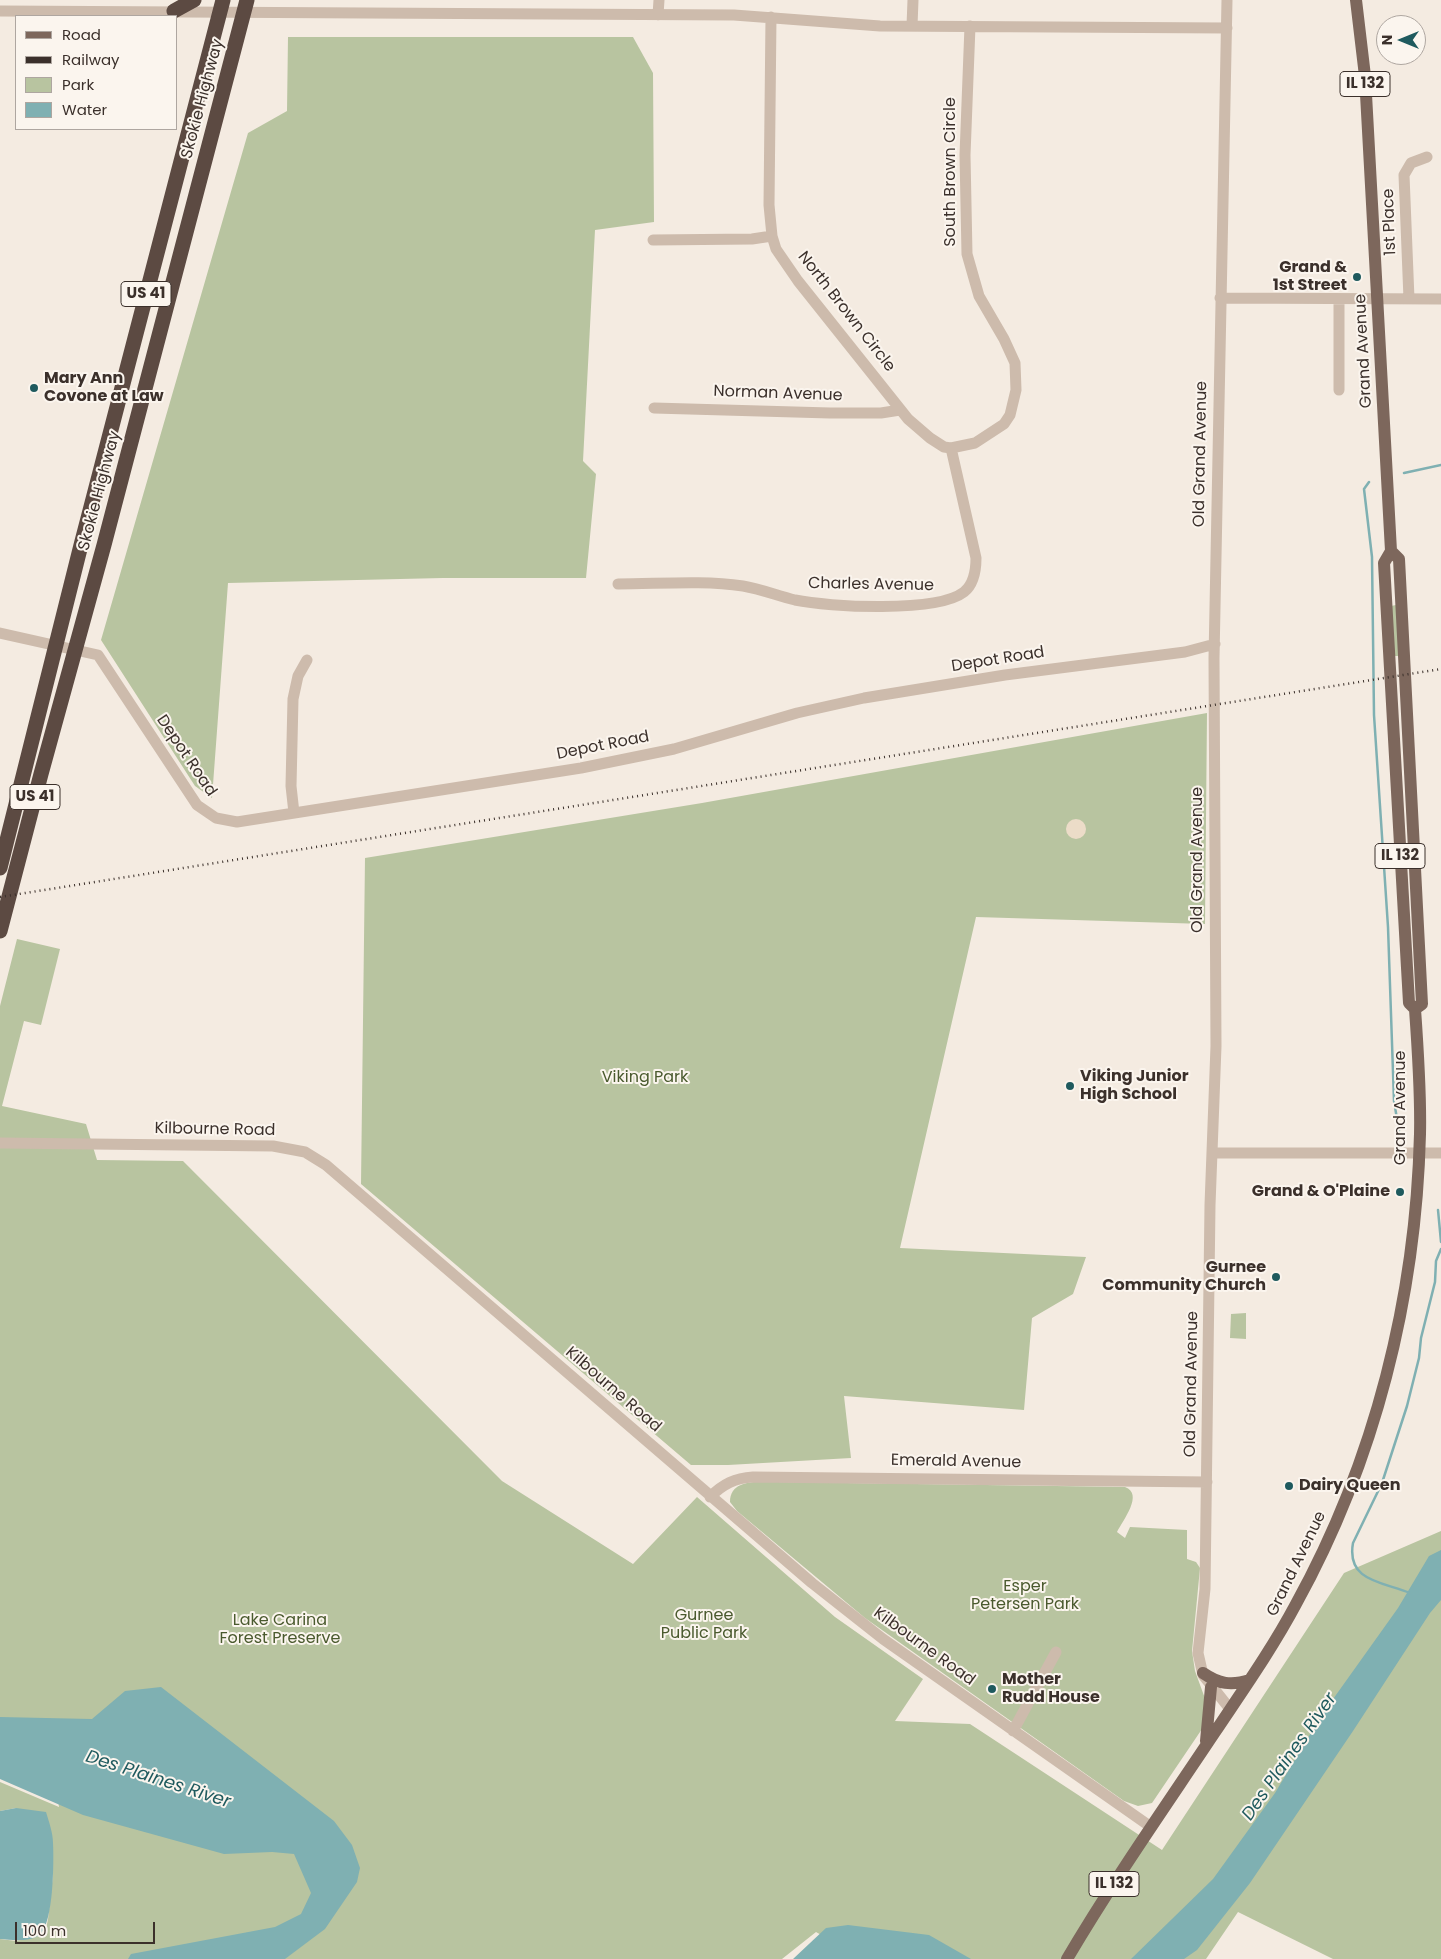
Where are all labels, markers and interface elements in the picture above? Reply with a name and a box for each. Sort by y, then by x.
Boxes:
legend [15,15,178,130]
north arrow [1376,15,1426,65]
text: Road [62,24,101,45]
text: N [1377,35,1397,45]
street label: Skokie Highway [178,37,228,161]
text: Railway [62,49,120,70]
road number: IL 132 [1340,72,1390,96]
text: Park [62,74,94,95]
street label: South Brown Circle [941,97,961,247]
text: Water [62,99,107,120]
street label: 1st Place [1379,188,1401,256]
street label: North Brown Circle [793,248,899,376]
place label: Grand & 1st Street [1273,258,1347,296]
marker: Grand & 1st Street [1351,271,1363,283]
road number: US 41 [121,282,171,306]
street label: Grand Avenue [1351,293,1377,409]
place label: Mary Ann Covone at Law [44,369,164,407]
street label: Old Grand Avenue [1190,381,1212,527]
marker: Mary Ann Covone at Law [28,382,40,394]
street label: Norman Avenue [713,382,843,406]
street label: Skokie Highway [75,429,125,553]
street label: Charles Avenue [808,574,934,596]
street label: Depot Road [950,643,1046,677]
street label: Depot Road [152,712,220,800]
street label: Depot Road [555,728,651,764]
road number: US 41 [10,784,60,810]
street label: Old Grand Avenue [1188,787,1208,933]
road number: IL 132 [1375,844,1425,868]
street label: Grand Avenue [1391,1051,1411,1165]
place label: Viking Junior High School [1080,1067,1189,1105]
park label: Viking Park [602,1068,688,1088]
marker: Viking Junior High School [1064,1080,1076,1092]
street label: Kilbourne Road [154,1119,276,1141]
place label: Grand & O'Plaine [1252,1182,1390,1202]
marker: Grand & O'Plaine [1394,1186,1406,1198]
place label: Gurnee Community Church [1102,1258,1266,1296]
marker: Gurnee Community Church [1270,1271,1282,1283]
street label: Old Grand Avenue [1181,1311,1203,1457]
street label: Kilbourne Road [561,1343,665,1437]
street label: Emerald Avenue [891,1451,1021,1473]
place label: Dairy Queen [1299,1476,1400,1496]
marker: Dairy Queen [1283,1480,1295,1492]
street label: Grand Avenue [1263,1508,1331,1620]
park label: Esper Petersen Park [971,1577,1079,1615]
street label: Kilbourne Road [870,1604,978,1690]
park label: Gurnee Public Park [661,1606,747,1644]
park label: Lake Carina Forest Preserve [220,1611,340,1649]
place label: Mother Rudd House [1002,1670,1100,1708]
marker: Mother Rudd House [986,1683,998,1695]
water label: Des Plaines River [1238,1689,1342,1825]
water label: Des Plaines River [83,1746,233,1814]
road number: IL 132 [1089,1872,1139,1896]
scale bar [18,1912,158,1944]
text: 100 m [23,1920,66,1941]

